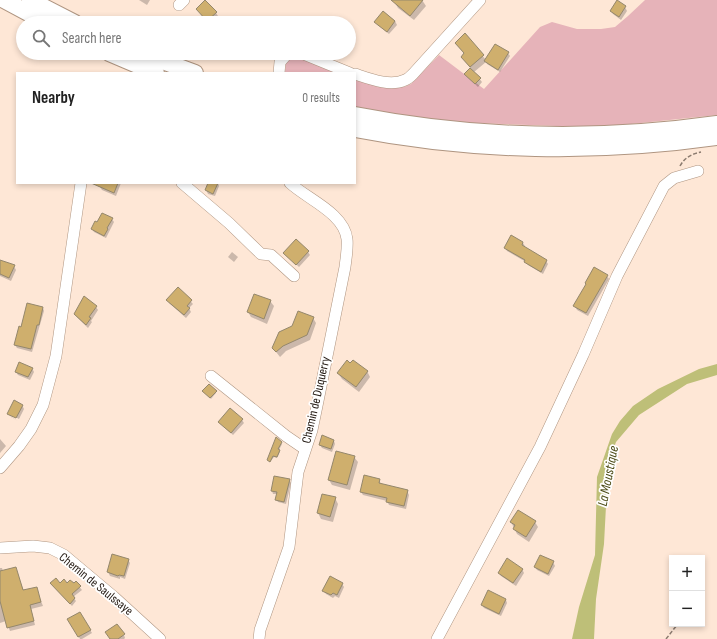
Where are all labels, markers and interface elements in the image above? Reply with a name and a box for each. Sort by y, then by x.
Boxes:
search box [16,16,356,60]
icon: search [30,27,52,49]
text: Search here [62,29,122,48]
text: Nearby [32,88,75,108]
text: 0 results [302,90,340,106]
street label: Chemin de Duquerry [298,355,334,445]
water label: La Moustique [594,444,622,508]
street label: Chemin de Saulssaye [56,549,136,619]
map controls [669,555,705,627]
button: + [669,555,705,591]
button: − [669,591,705,627]

